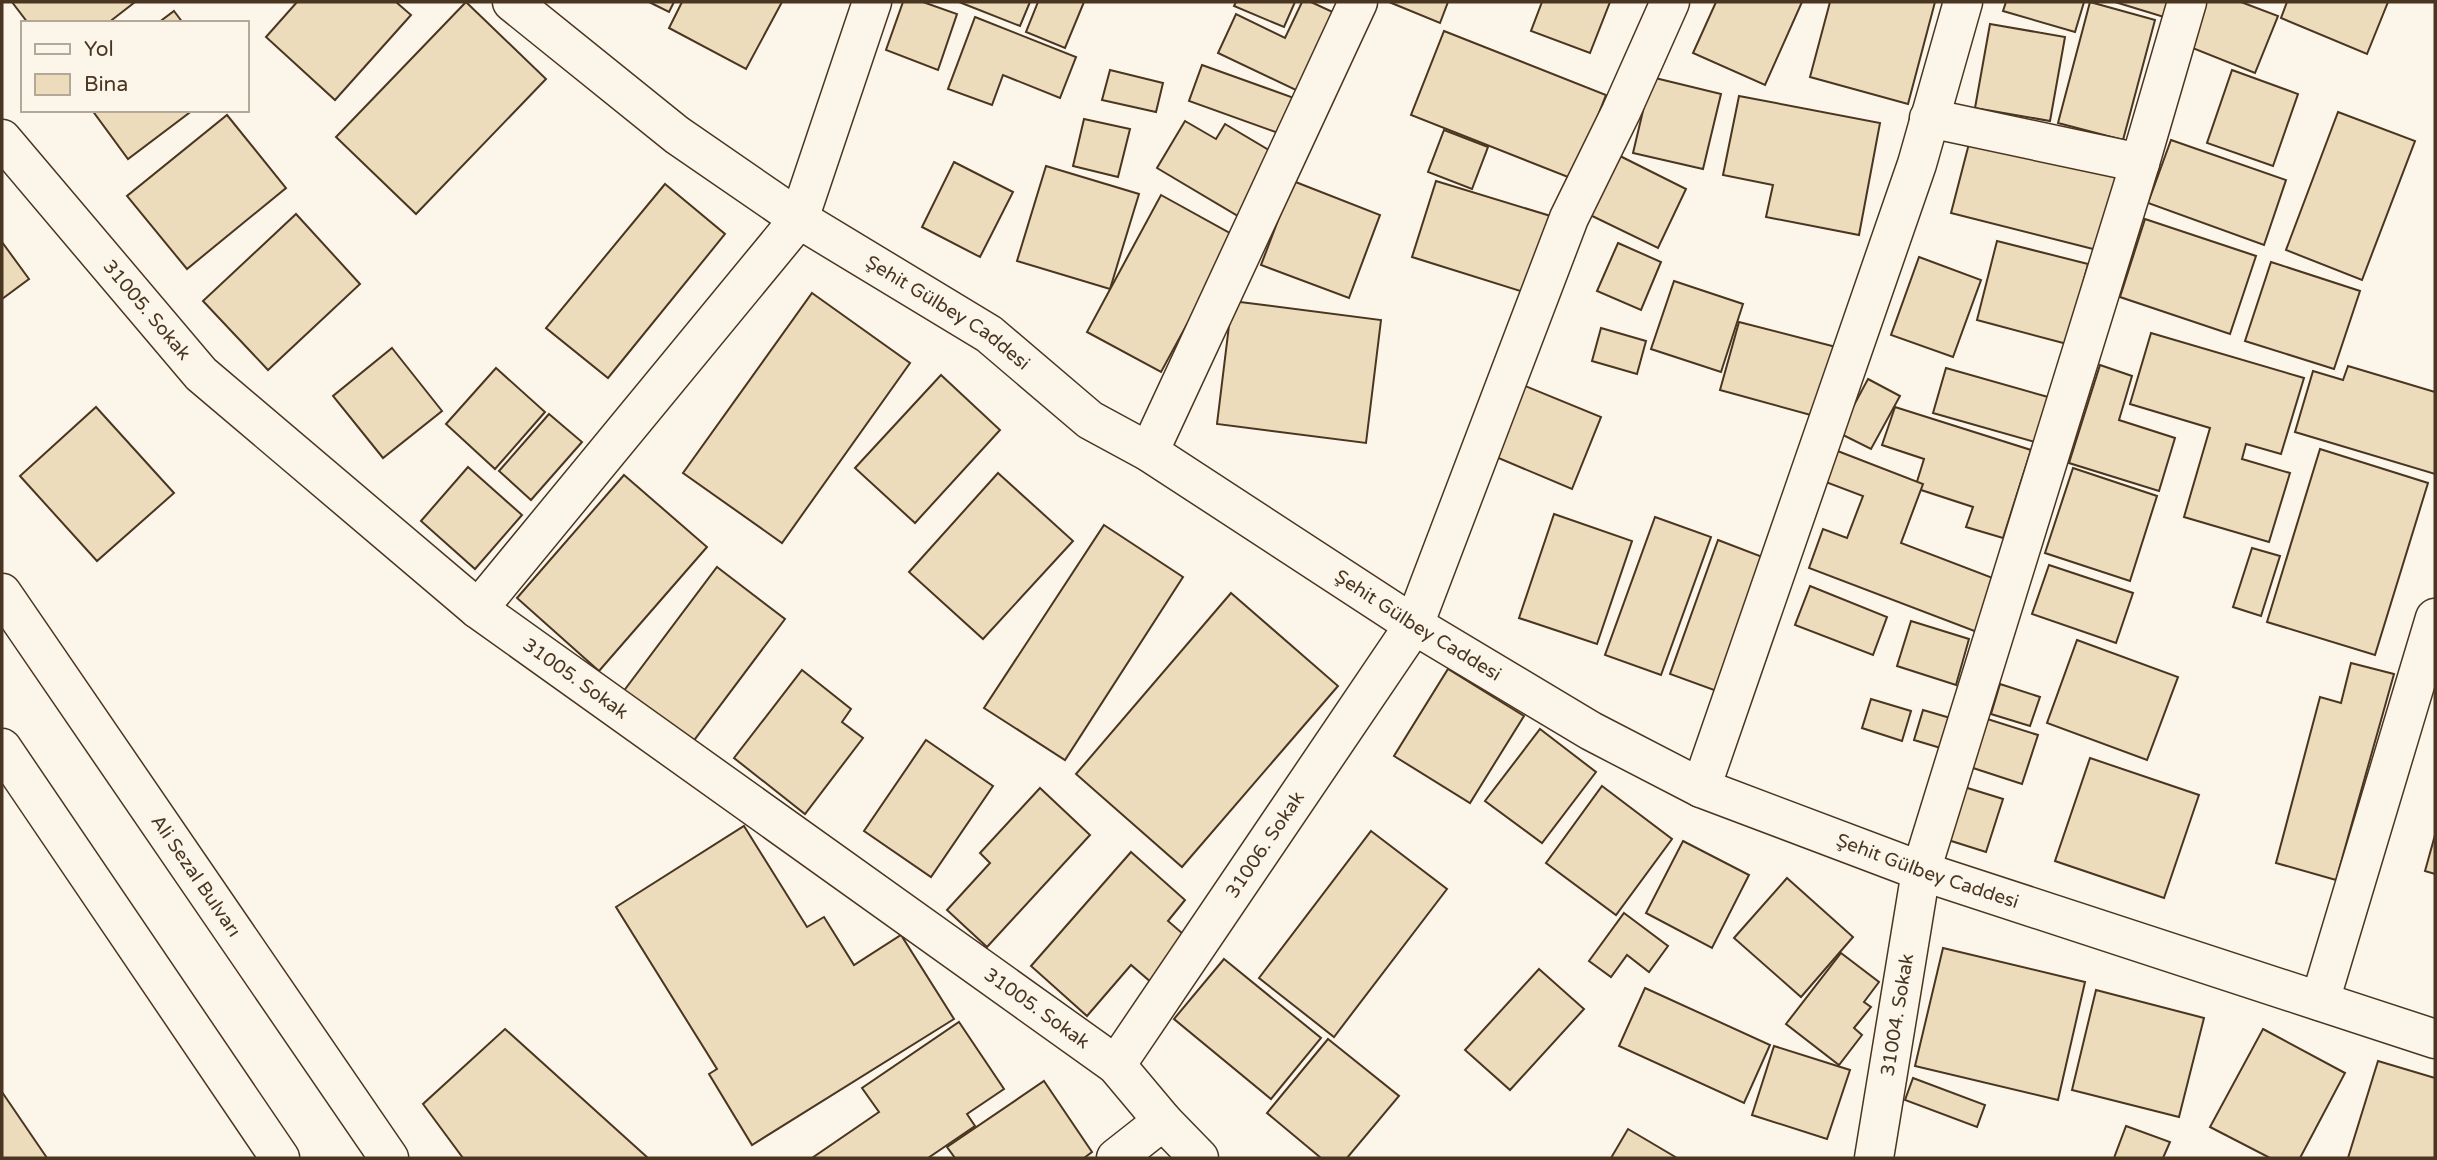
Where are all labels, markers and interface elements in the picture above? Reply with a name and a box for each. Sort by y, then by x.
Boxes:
legend [21,21,248,112]
text: Yol [84,37,114,62]
text: Bina [84,72,128,97]
street label: Şehit Gülbey Caddesi [862,251,1034,375]
street label: 31005. Sokak [98,256,195,364]
street label: Şehit Gülbey Caddesi [1331,565,1505,686]
street label: 31005. Sokak [519,634,632,724]
street label: 31006. Sokak [1221,787,1309,902]
street label: Ali Sezal Bulvarı [146,811,245,941]
street label: Şehit Gülbey Caddesi [1833,829,2022,913]
street label: 31004. Sokak [1877,952,1918,1078]
street label: 31005. Sokak [980,963,1094,1053]

